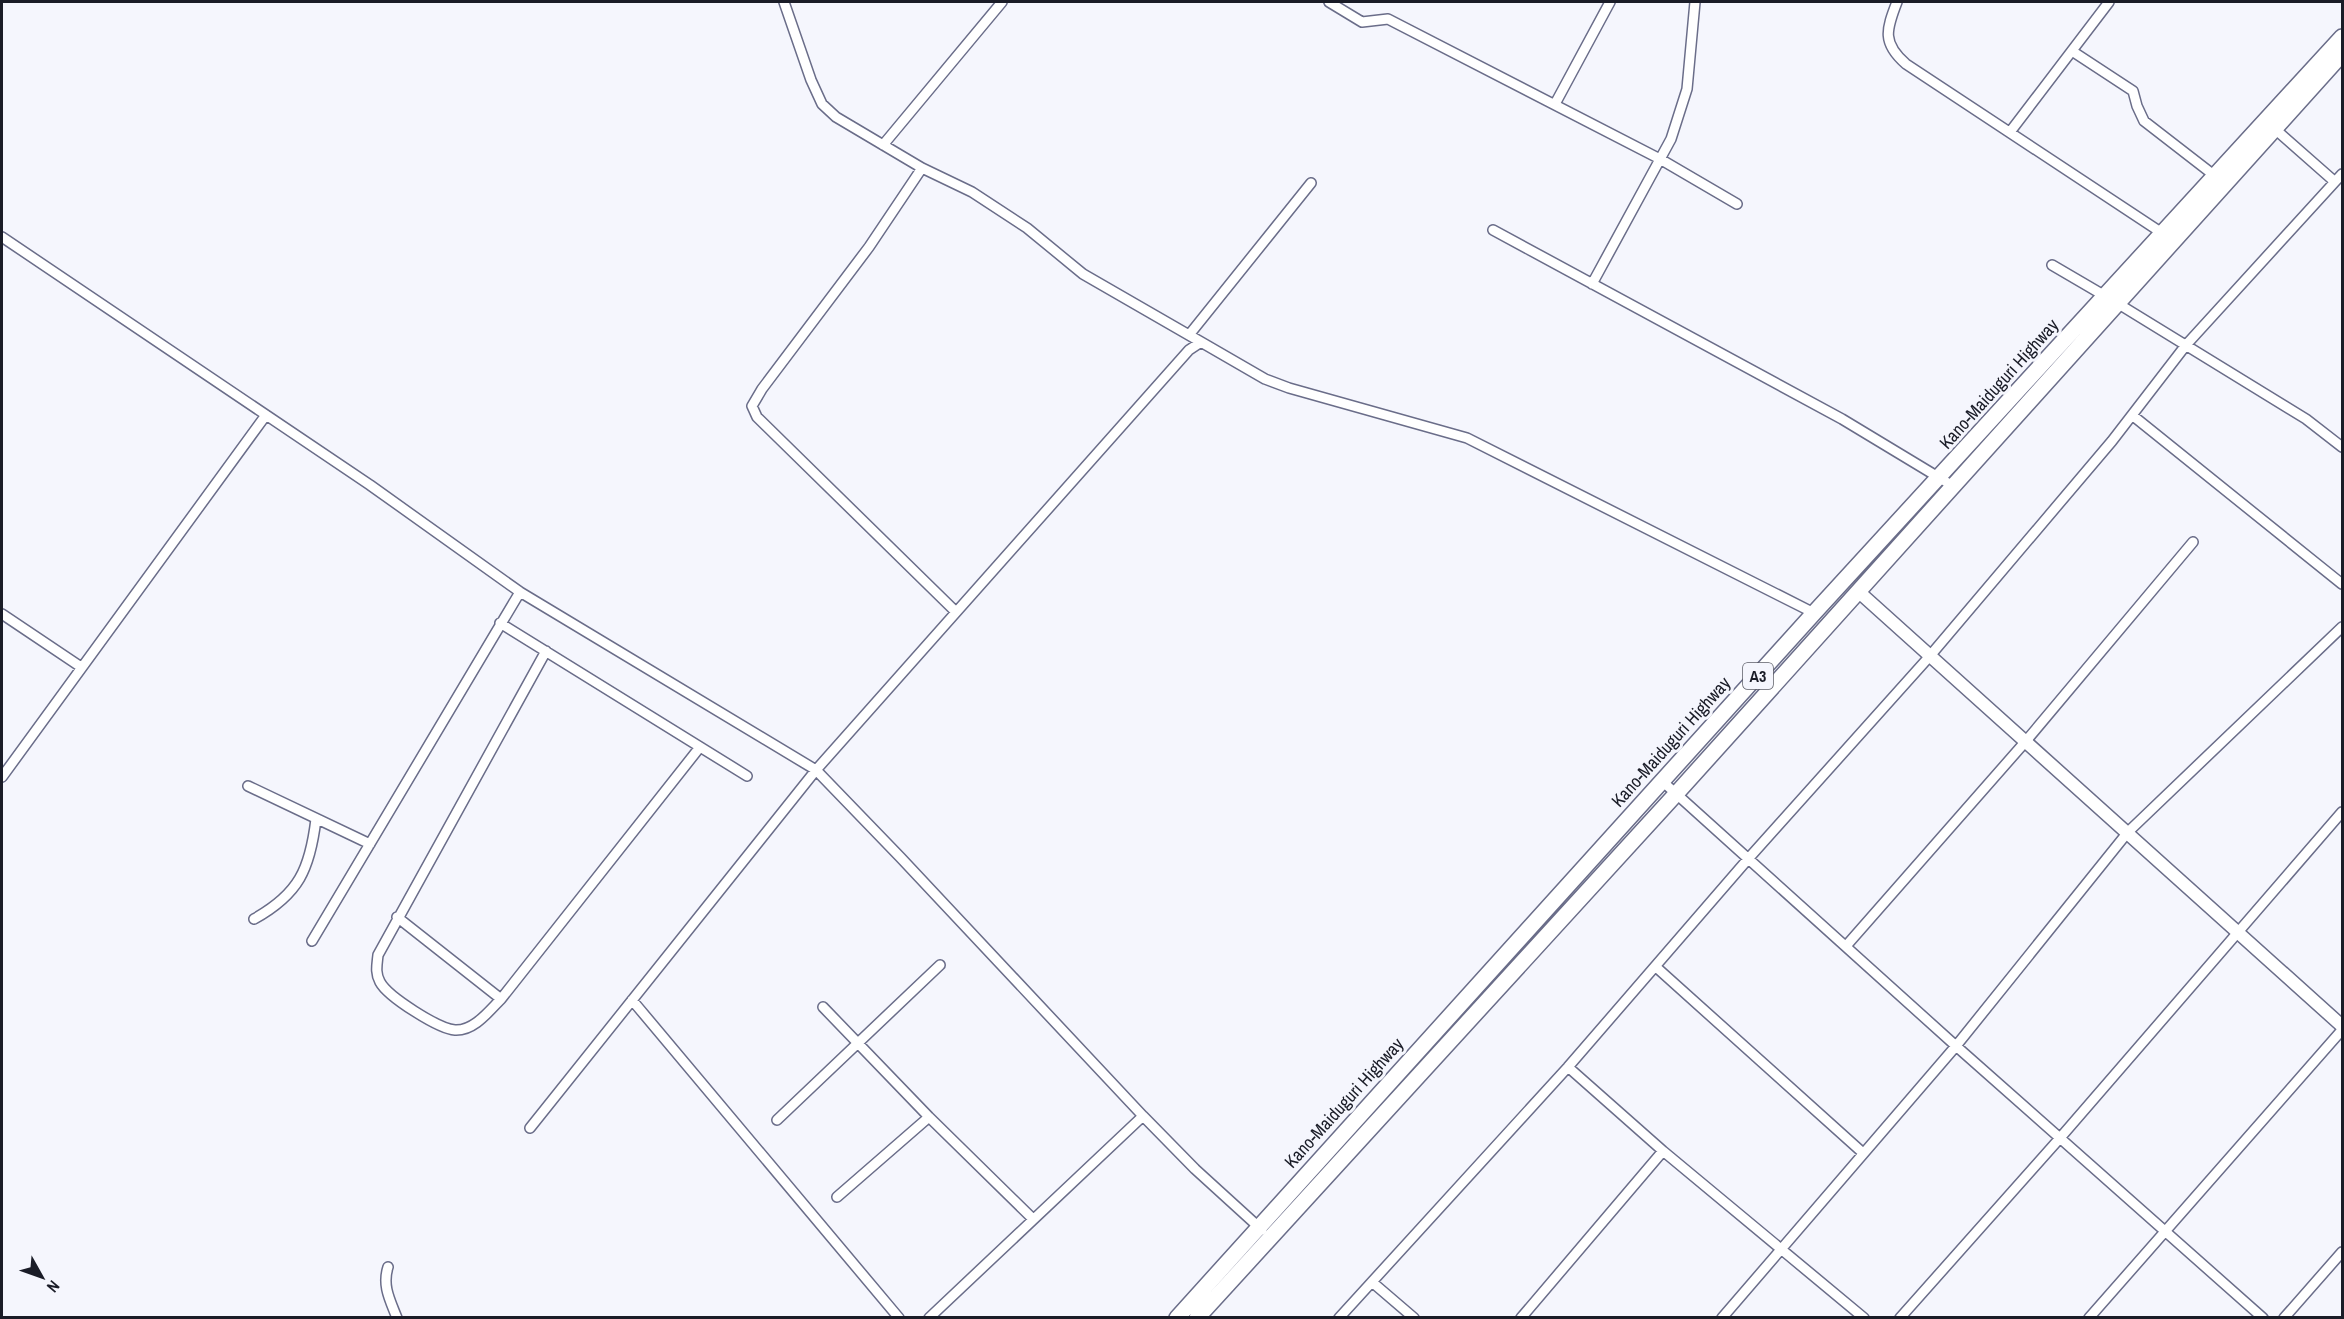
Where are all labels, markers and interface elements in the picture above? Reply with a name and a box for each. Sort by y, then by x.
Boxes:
street label: Kano-Maiduguri Highway [1933,313,2064,454]
road number: A3 [1743,663,1773,689]
street label: Kano-Maiduguri Highway [1605,671,1736,812]
street label: Kano-Maiduguri Highway [1278,1032,1409,1173]
north arrow [12,1247,72,1307]
text: N [42,1276,65,1297]

